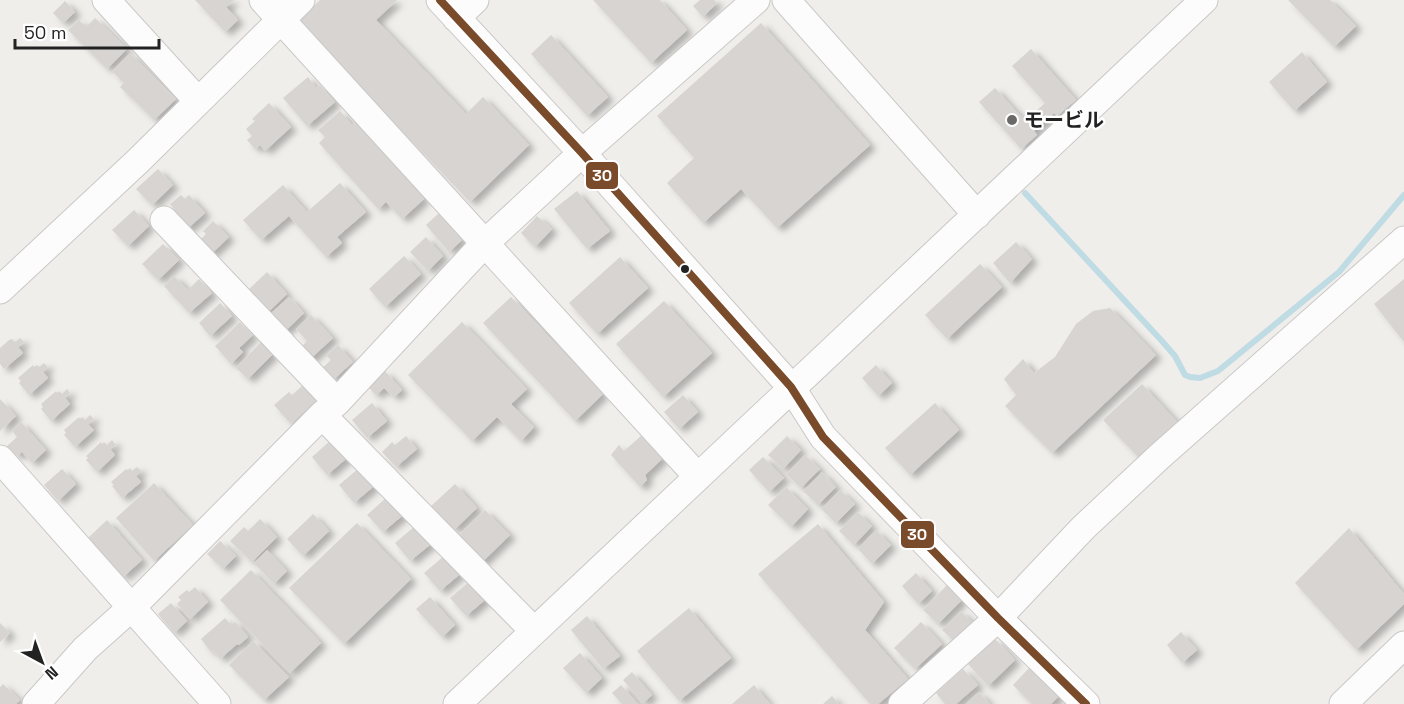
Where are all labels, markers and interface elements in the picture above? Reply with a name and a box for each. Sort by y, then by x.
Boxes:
scale bar [15,12,159,50]
text: 50 m [24,21,66,44]
place label: モービル [1024,107,1104,133]
marker: モービル [1005,113,1019,127]
line badge: 30 [585,161,619,190]
text: 30 [592,165,612,186]
unlabelled marker [679,263,691,275]
line badge: 30 [900,520,935,549]
text: 30 [907,524,927,545]
north arrow [12,632,72,692]
text: N [41,661,62,684]

